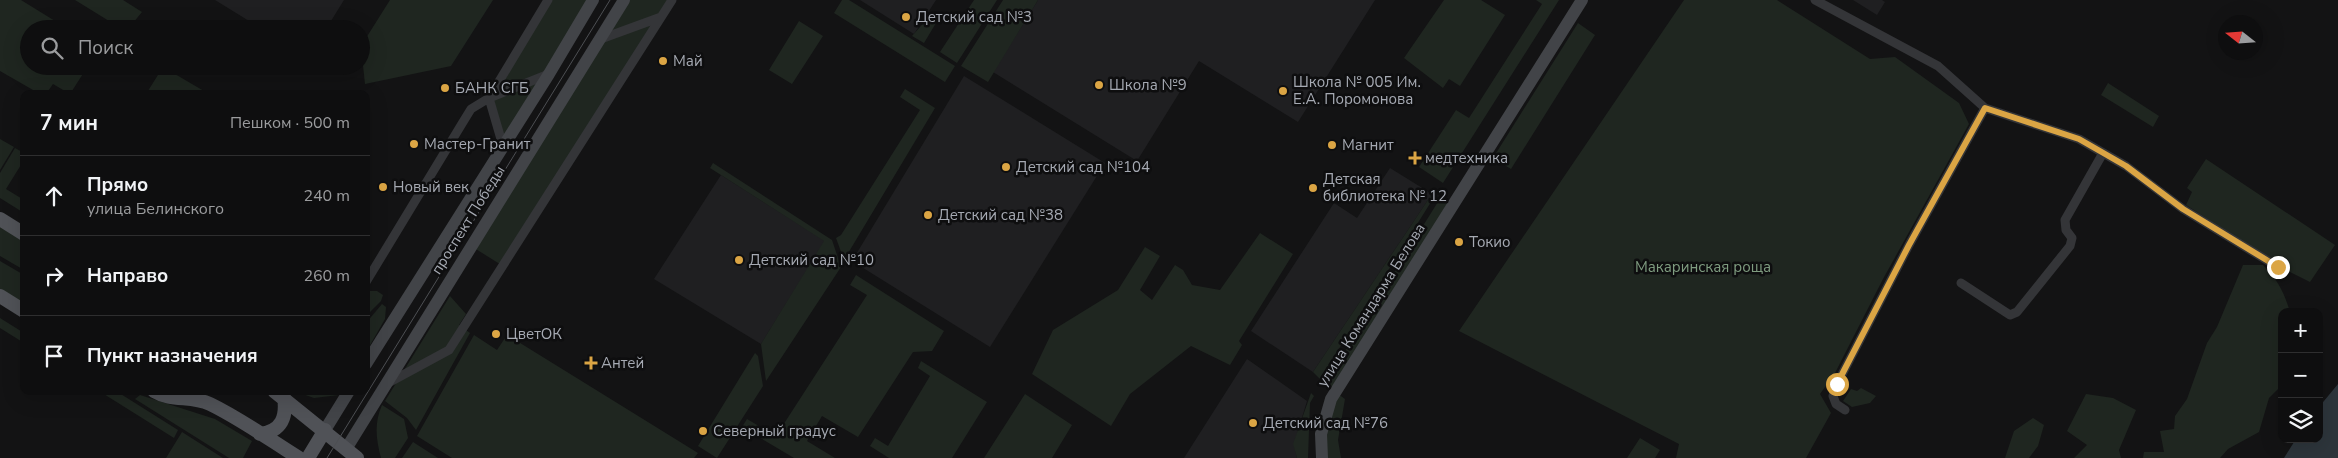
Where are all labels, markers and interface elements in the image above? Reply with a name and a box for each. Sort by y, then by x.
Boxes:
place label: Детский сад №3 [916,7,1032,27]
marker: Детский сад №3 [900,11,912,23]
north arrow [2218,15,2263,60]
search box [20,20,370,75]
icon: search [38,34,66,62]
text: Поиск [78,35,133,61]
place label: Май [673,51,703,71]
marker: Май [657,55,669,67]
place label: Школа № 005 Им. Е.А. Поромонова [1293,72,1421,109]
place label: Школа №9 [1109,75,1187,95]
place label: БАНК СГБ [455,78,529,98]
marker: Школа №9 [1093,79,1105,91]
marker: БАНК СГБ [439,82,451,94]
marker: Школа № 005 Им. Е.А. Поромонова [1277,85,1289,97]
text: 7 мин [40,109,98,137]
text: Пешком · 500 m [230,112,350,134]
place label: Мастер-Гранит [424,134,531,154]
place label: Магнит [1342,135,1394,155]
marker: Мастер-Гранит [408,138,420,150]
marker: Магнит [1326,139,1338,151]
place label: медтехника [1425,148,1508,168]
marker: медтехника [1409,152,1421,164]
place label: Детский сад №104 [1016,157,1150,177]
marker: Детский сад №104 [1000,161,1012,173]
street label: проспект Победы [426,162,510,278]
place label: Детская библиотека № 12 [1323,169,1447,206]
text: Прямо [87,172,148,198]
place label: Новый век [393,177,469,197]
marker: Новый век [377,181,389,193]
icon: ahead [40,182,68,210]
marker: Детская библиотека № 12 [1307,182,1319,194]
text: 240 m [303,185,350,207]
text: улица Белинского [87,198,224,220]
place label: Детский сад №38 [938,205,1063,225]
marker: Детский сад №38 [922,209,934,221]
street label: улица Командарма Белова [1312,219,1430,391]
place label: Токио [1469,232,1511,252]
marker: Токио [1453,236,1465,248]
place label: Детский сад №10 [749,250,874,270]
marker: Детский сад №10 [733,254,745,266]
route end [2267,256,2290,279]
park label: Макаринская роща [1635,257,1771,277]
icon: right [40,262,68,290]
text: Направо [87,263,168,289]
text: 260 m [303,265,350,287]
map controls [2278,308,2323,443]
button: + [2278,308,2323,353]
place label: ЦветОК [506,324,562,344]
marker: ЦветОК [490,328,502,340]
icon: arrive [40,342,68,370]
text: Пункт назначения [87,343,258,369]
place label: Антей [601,353,644,373]
button: − [2278,353,2323,398]
marker: Антей [585,357,597,369]
route start [1826,373,1849,396]
button: layers [2278,398,2323,443]
place label: Детский сад №76 [1263,413,1388,433]
marker: Детский сад №76 [1247,417,1259,429]
place label: Северный градус [713,421,836,441]
marker: Северный градус [697,425,709,437]

